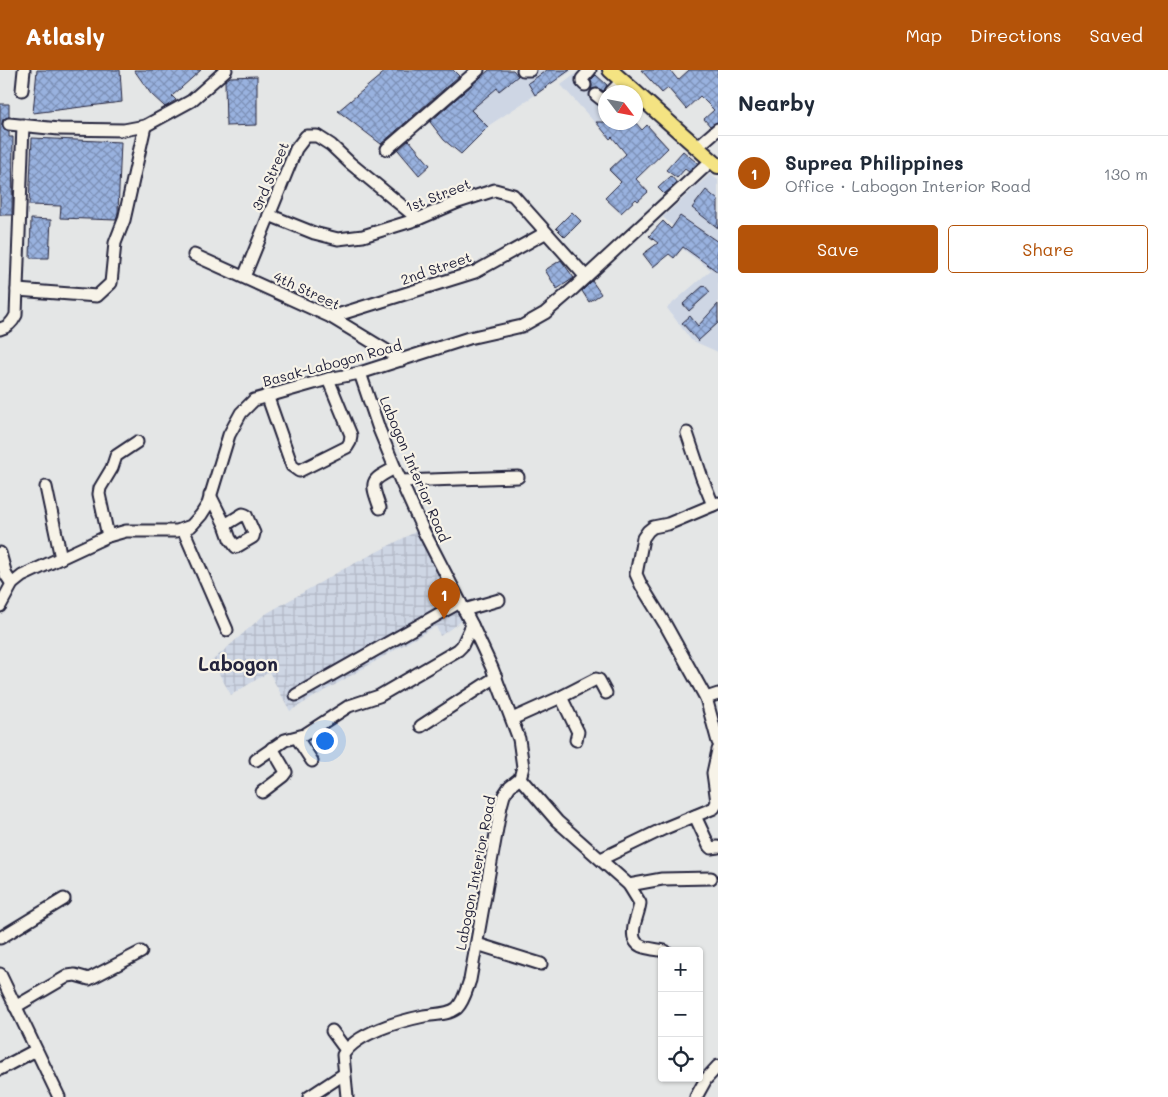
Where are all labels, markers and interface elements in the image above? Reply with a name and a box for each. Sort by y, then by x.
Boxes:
text: Atlasly [25,20,105,51]
text: Map [905,23,942,47]
text: Directions [970,23,1062,47]
text: Saved [1090,23,1143,47]
north arrow [598,85,643,130]
text: Nearby [738,89,815,116]
street label: 3rd Street [247,139,293,213]
text: Suprea Philippines [785,150,964,175]
text: 1 [750,163,758,184]
text: 130 m [1104,163,1148,184]
street label: 1st Street [403,174,473,216]
text: Office · Labogon Interior Road [785,175,1031,196]
button: Save [738,225,938,273]
button: Share [948,225,1148,273]
street label: 2nd Street [398,247,474,289]
street label: 4th Street [271,266,343,314]
street label: Basak-Labogon Road [260,335,404,391]
street label: Labogon Interior Road [376,393,454,545]
pin: 1 [428,578,460,619]
district label: Labogon [198,651,278,676]
your location [312,728,338,754]
street label: Labogon Interior Road [451,794,499,952]
map controls [658,947,703,1082]
button: + [658,947,703,992]
button: − [658,992,703,1037]
button: locate [658,1037,703,1082]

